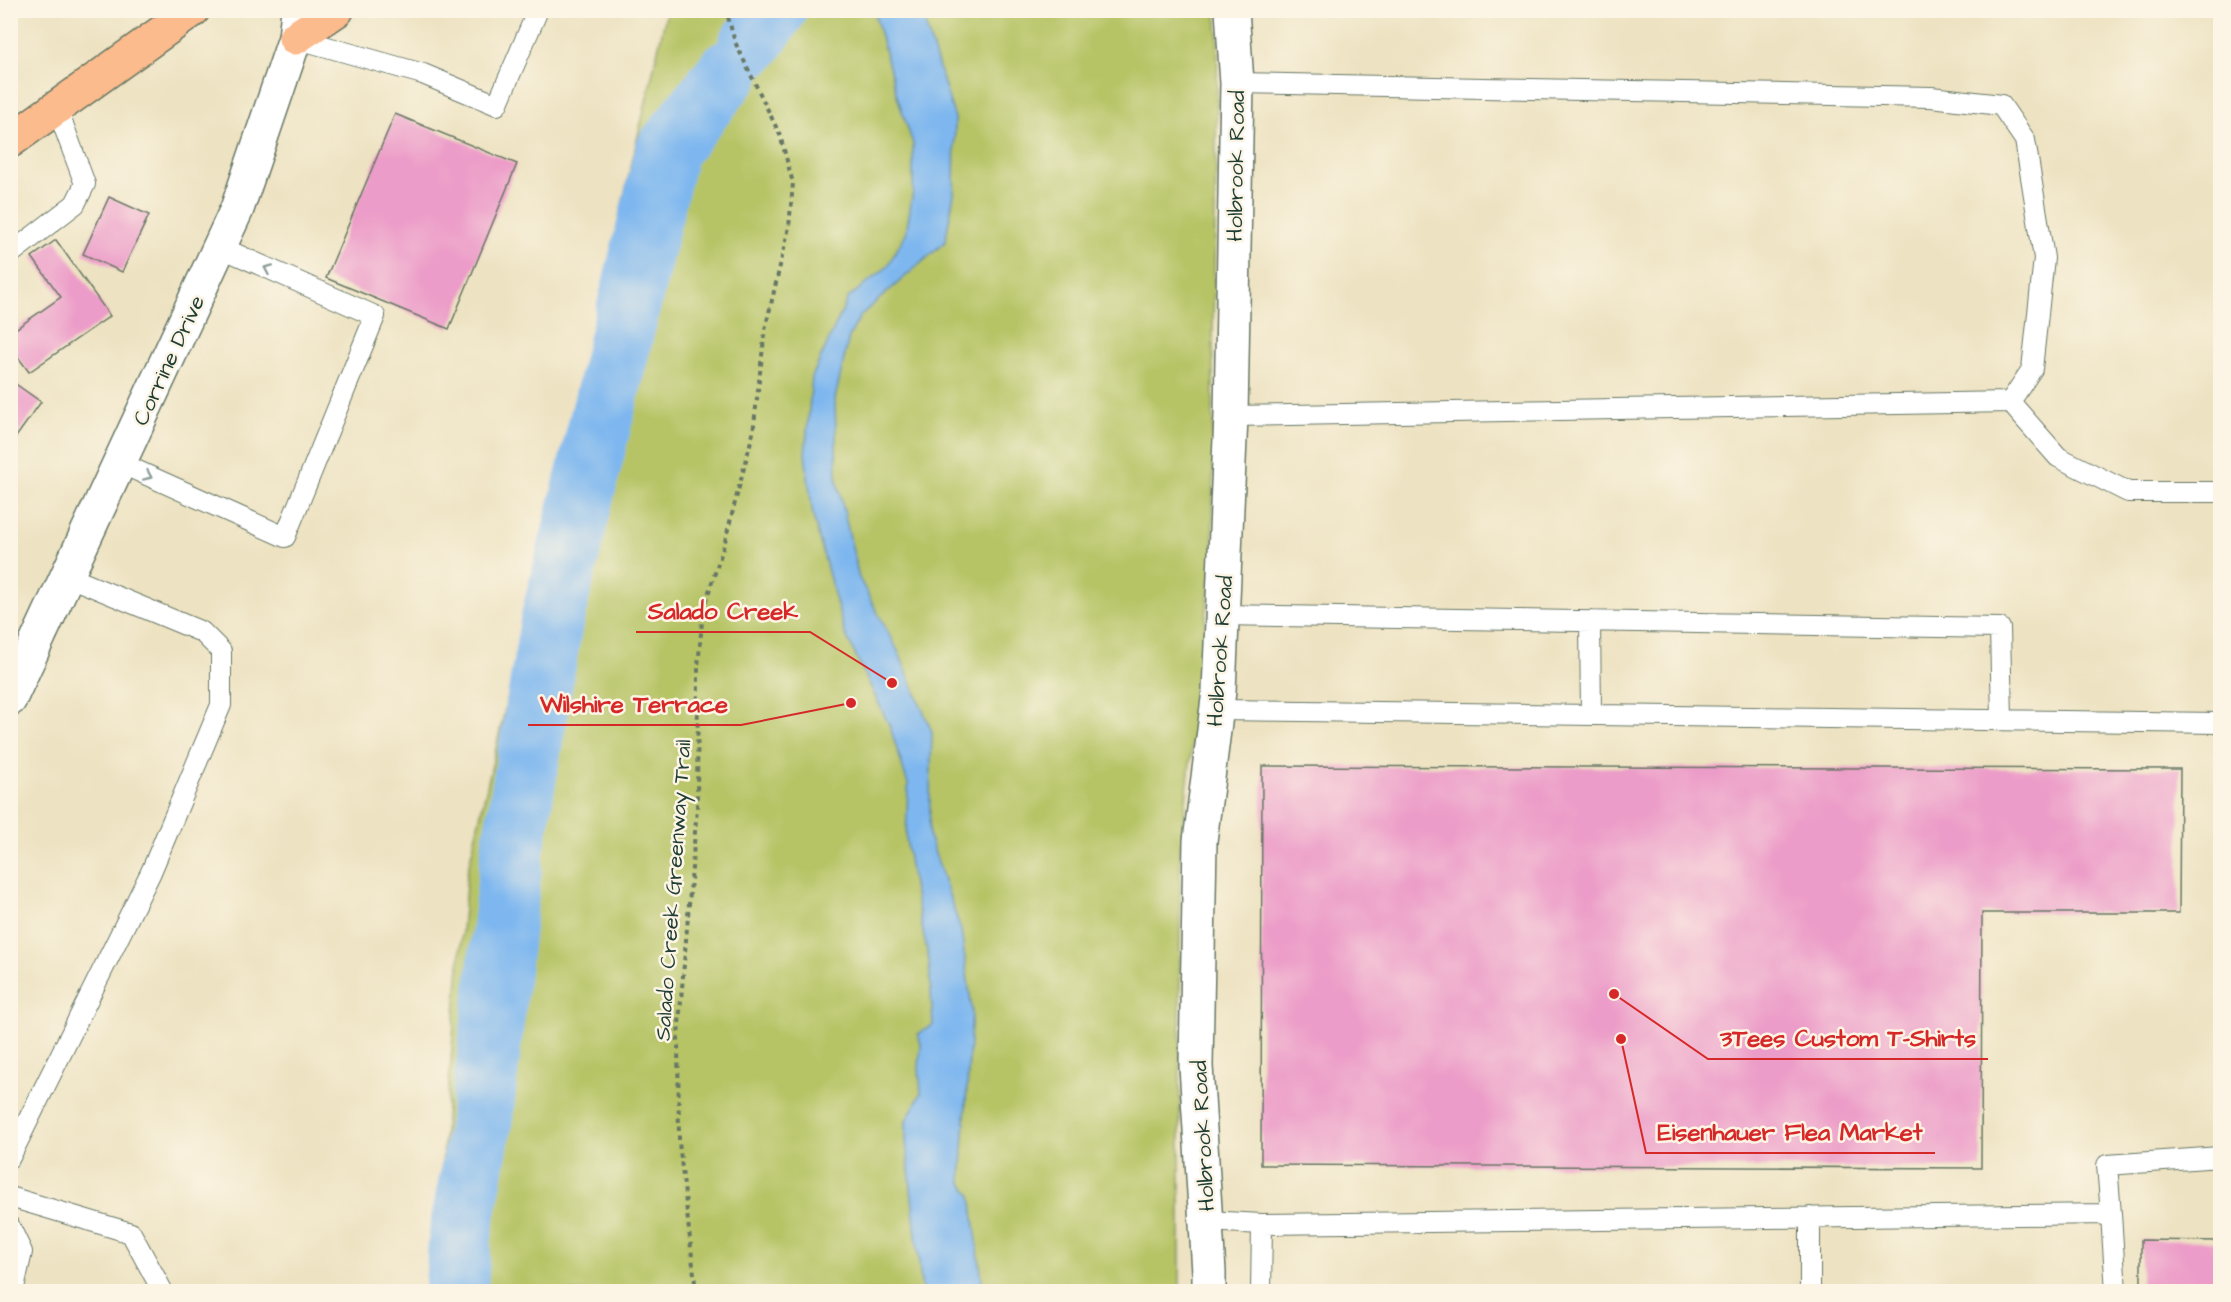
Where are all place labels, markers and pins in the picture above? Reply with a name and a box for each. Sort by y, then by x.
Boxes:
callout: Salado Creek [636,590,810,632]
callout: Wilshire Terrace [528,683,741,725]
callout: 3Tees Custom T-Shirts [1708,1017,1988,1059]
callout: Eisenhauer Flea Market [1646,1111,1935,1153]

